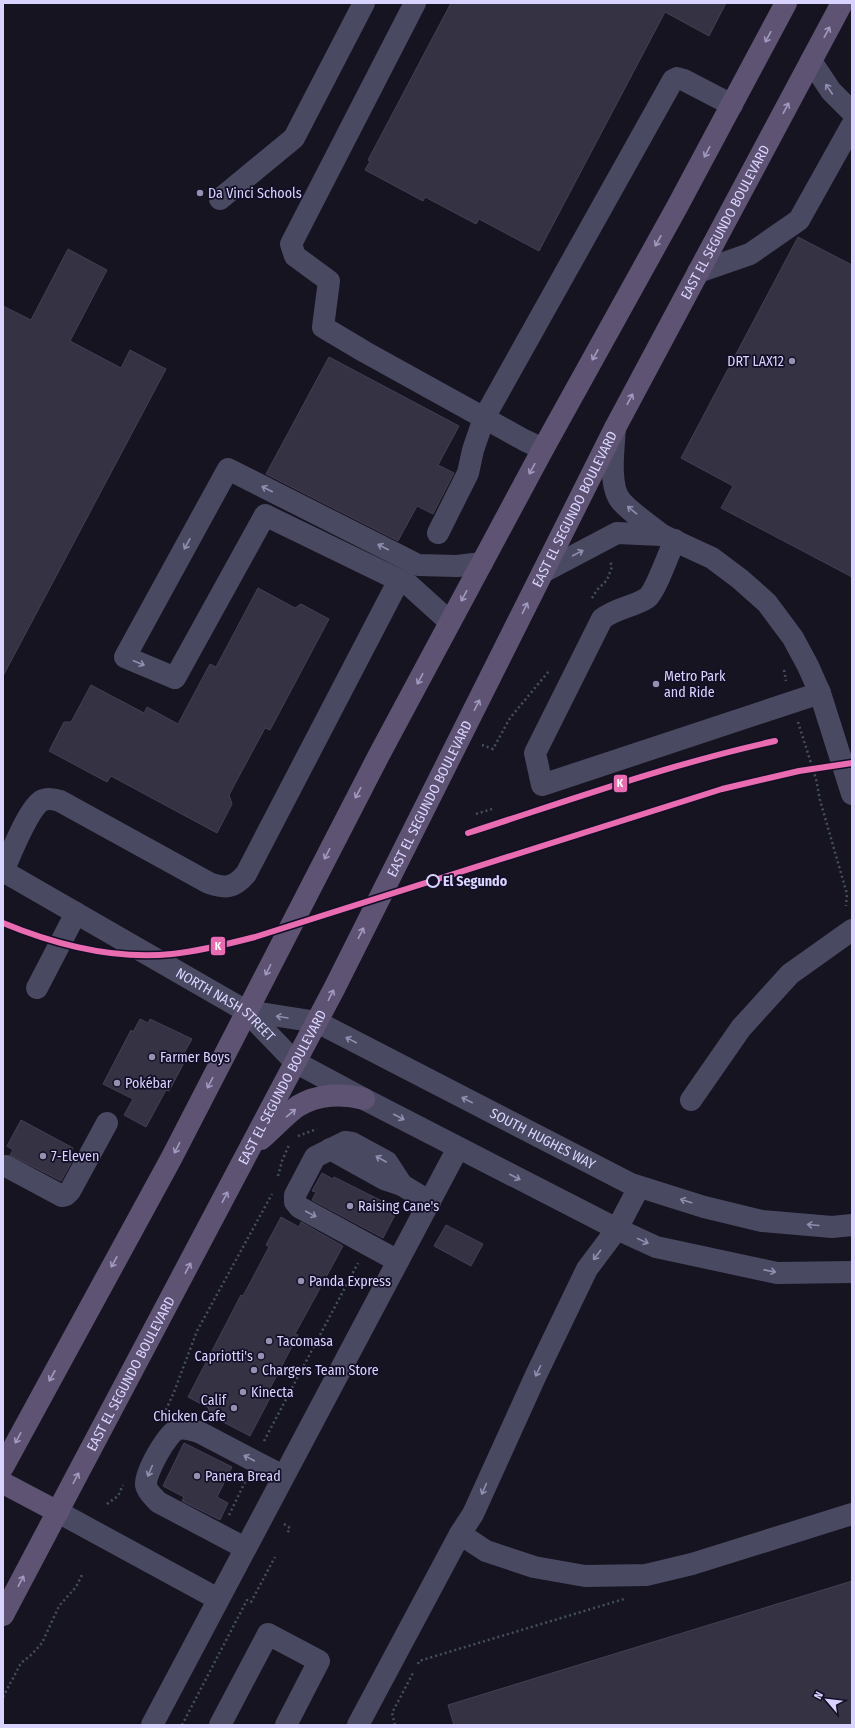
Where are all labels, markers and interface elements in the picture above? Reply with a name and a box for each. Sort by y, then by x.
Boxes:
one-way arrow [823,26,831,38]
one-way arrow [763,31,771,43]
one-way arrow [825,83,833,94]
one-way arrow [783,102,790,114]
street label: EAST EL SEGUNDO BOULEVARD [677,142,773,302]
one-way arrow [702,146,710,158]
place label: Da Vinci Schools [208,185,302,202]
marker: Da Vinci Schools [195,188,205,198]
one-way arrow [654,235,662,247]
one-way arrow [591,349,598,361]
place label: DRT LAX12 [727,353,784,370]
marker: DRT LAX12 [787,356,797,366]
one-way arrow [627,393,634,405]
street label: EAST EL SEGUNDO BOULEVARD [528,428,621,590]
one-way arrow [528,463,536,475]
one-way arrow [262,484,274,492]
one-way arrow [626,505,637,514]
one-way arrow [182,538,190,550]
one-way arrow [378,543,390,551]
one-way arrow [572,549,584,557]
one-way arrow [460,590,468,602]
one-way arrow [522,602,530,614]
one-way arrow [132,660,144,667]
place label: Metro Park and Ride [664,668,726,701]
one-way arrow [415,673,423,685]
marker: Metro Park and Ride [651,679,661,689]
one-way arrow [474,699,481,711]
street label: EAST EL SEGUNDO BOULEVARD [383,718,476,880]
line badge: K [613,774,628,793]
text: K [617,777,624,790]
one-way arrow [354,787,361,799]
one-way arrow [322,848,330,860]
place label: El Segundo [443,873,508,890]
marker: El Segundo [426,874,440,888]
one-way arrow [358,928,366,940]
line badge: K [210,936,226,956]
text: K [215,940,222,953]
street label: NORTH NASH STREET [173,964,279,1045]
one-way arrow [264,964,271,976]
one-way arrow [327,990,335,1002]
street label: EAST EL SEGUNDO BOULEVARD [234,1007,330,1167]
one-way arrow [276,1012,289,1020]
one-way arrow [346,1036,358,1044]
place label: Farmer Boys [160,1049,230,1066]
marker: Farmer Boys [147,1052,157,1062]
place label: Pokébar [125,1075,172,1092]
one-way arrow [206,1077,213,1089]
marker: Pokébar [112,1078,122,1088]
one-way arrow [461,1096,473,1103]
street label: SOUTH HUGHES WAY [487,1104,598,1173]
one-way arrow [285,1108,296,1117]
one-way arrow [393,1114,405,1121]
one-way arrow [172,1142,180,1154]
place label: 7-Eleven [51,1148,99,1165]
marker: 7-Eleven [38,1151,48,1161]
one-way arrow [375,1154,387,1162]
one-way arrow [508,1173,520,1181]
one-way arrow [221,1191,229,1203]
one-way arrow [680,1197,692,1205]
place label: Raising Cane's [358,1198,439,1215]
marker: Raising Cane's [345,1201,355,1211]
one-way arrow [305,1211,317,1218]
one-way arrow [807,1222,820,1229]
one-way arrow [637,1238,649,1245]
one-way arrow [593,1250,601,1261]
one-way arrow [110,1256,118,1268]
one-way arrow [184,1262,192,1274]
one-way arrow [763,1267,776,1275]
place label: Panda Express [309,1273,391,1290]
marker: Panda Express [296,1276,306,1286]
street label: EAST EL SEGUNDO BOULEVARD [83,1293,178,1454]
place label: Tacomasa [277,1333,333,1350]
marker: Tacomasa [264,1336,274,1346]
place label: Capriotti's [195,1348,253,1365]
marker: Capriotti's [256,1351,266,1361]
place label: Chargers Team Store [262,1362,379,1379]
one-way arrow [534,1364,541,1376]
marker: Chargers Team Store [249,1365,259,1375]
one-way arrow [47,1370,55,1382]
place label: Kinecta [251,1384,294,1401]
marker: Kinecta [238,1387,248,1397]
place label: Calif Chicken Cafe [153,1392,228,1425]
marker: Calif Chicken Cafe [229,1403,239,1413]
one-way arrow [14,1431,22,1443]
one-way arrow [243,1454,255,1461]
one-way arrow [145,1465,153,1477]
place label: Panera Bread [205,1468,281,1485]
marker: Panera Bread [192,1471,202,1481]
one-way arrow [73,1472,81,1484]
one-way arrow [480,1483,487,1495]
one-way arrow [18,1575,26,1587]
north arrow [807,1680,847,1720]
text: N [811,1690,826,1702]

